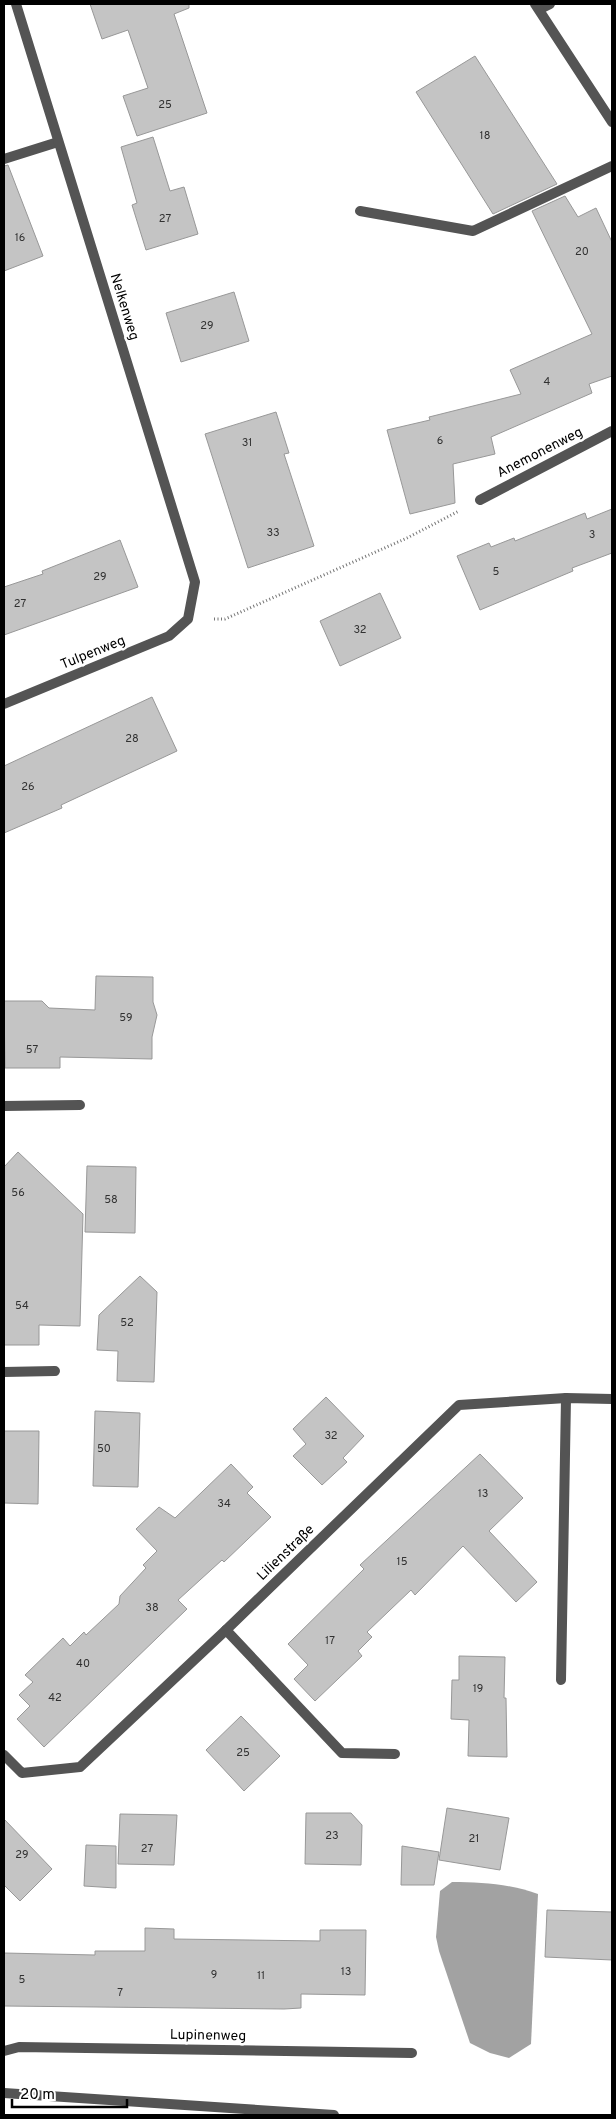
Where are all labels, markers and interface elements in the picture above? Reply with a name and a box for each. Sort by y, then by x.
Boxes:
house number: 25 [158,98,172,112]
house number: 18 [480,129,490,143]
house number: 27 [159,212,171,226]
house number: 16 [15,231,25,245]
house number: 20 [575,245,589,259]
street label: Nelkenweg [106,271,142,343]
house number: 29 [200,319,214,333]
house number: 4 [544,375,551,389]
street label: Anemonenweg [494,424,586,482]
house number: 6 [437,434,443,448]
house number: 31 [242,436,252,450]
house number: 33 [266,526,280,540]
house number: 3 [589,528,595,542]
house number: 5 [493,565,500,579]
house number: 29 [93,570,107,584]
house number: 27 [14,597,26,611]
house number: 32 [353,623,367,637]
street label: Tulpenweg [58,632,128,674]
house number: 28 [125,732,139,746]
house number: 26 [21,780,35,794]
house number: 59 [119,1011,133,1025]
house number: 57 [26,1043,38,1057]
house number: 56 [11,1186,25,1200]
house number: 58 [104,1193,118,1207]
house number: 54 [15,1299,29,1313]
house number: 52 [120,1316,134,1330]
house number: 32 [324,1429,338,1443]
house number: 50 [97,1442,111,1456]
house number: 13 [478,1487,488,1501]
house number: 34 [217,1497,231,1511]
street label: Lilienstraße [254,1521,318,1585]
house number: 15 [397,1555,408,1569]
house number: 38 [145,1601,159,1615]
house number: 17 [325,1634,335,1648]
house number: 40 [76,1657,90,1671]
house number: 19 [473,1682,483,1696]
house number: 42 [48,1691,62,1705]
house number: 25 [236,1746,250,1760]
house number: 23 [325,1829,339,1843]
house number: 21 [469,1832,479,1846]
house number: 27 [141,1842,153,1856]
house number: 29 [15,1848,29,1862]
house number: 13 [341,1965,351,1979]
house number: 9 [211,1968,217,1982]
house number: 11 [257,1969,265,1983]
house number: 5 [19,1973,26,1987]
house number: 7 [117,1986,123,2000]
street label: Lupinenweg [170,2027,246,2045]
scale bar [12,2076,128,2108]
text: 20 m [20,2086,55,2105]

